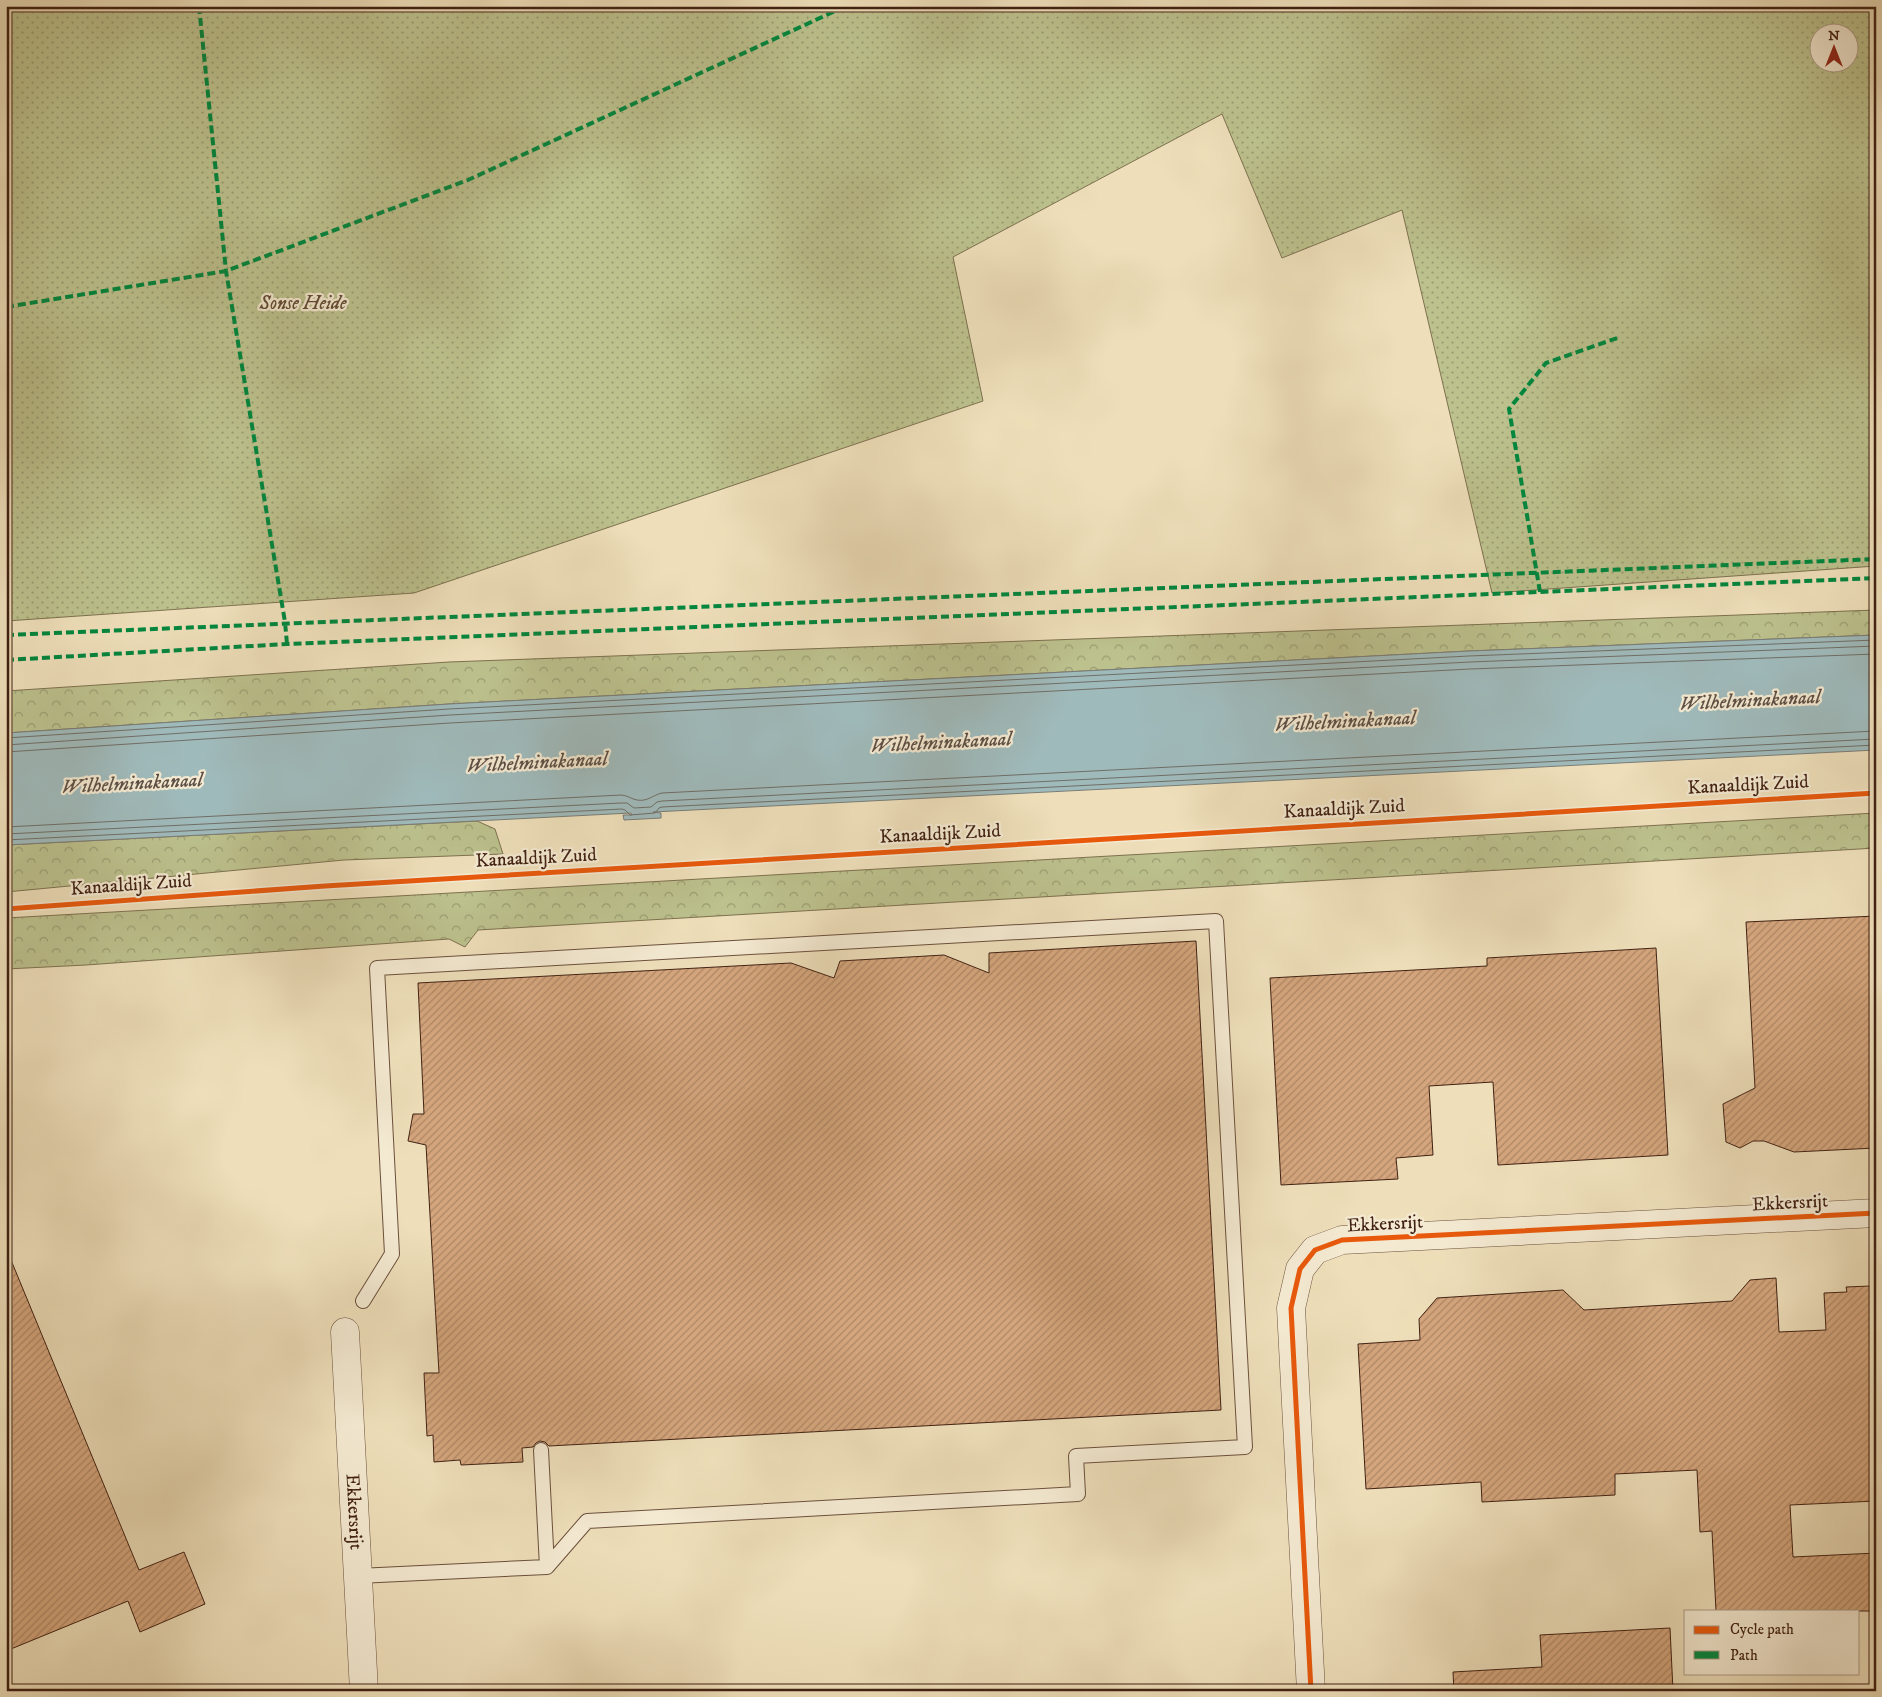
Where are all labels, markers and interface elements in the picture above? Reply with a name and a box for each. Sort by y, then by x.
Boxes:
north arrow [1810,22,1860,72]
text: N [1828,27,1840,45]
park label: Sonse Heide [259,292,347,315]
water label: Wilhelminakanaal [1679,685,1823,717]
water label: Wilhelminakanaal [1274,706,1418,738]
water label: Wilhelminakanaal [870,727,1014,759]
water label: Wilhelminakanaal [466,747,610,779]
water label: Wilhelminakanaal [61,768,205,800]
street label: Kanaaldijk Zuid [1687,770,1810,800]
street label: Kanaaldijk Zuid [1283,794,1406,824]
street label: Kanaaldijk Zuid [879,819,1002,849]
street label: Kanaaldijk Zuid [475,843,598,873]
street label: Kanaaldijk Zuid [70,869,193,901]
street label: Ekkersrijt [1751,1190,1829,1216]
street label: Ekkersrijt [1346,1211,1424,1237]
street label: Ekkersrijt [341,1473,368,1550]
legend [1684,1610,1860,1674]
text: Cycle path [1730,1620,1794,1639]
text: Path [1730,1646,1758,1665]

